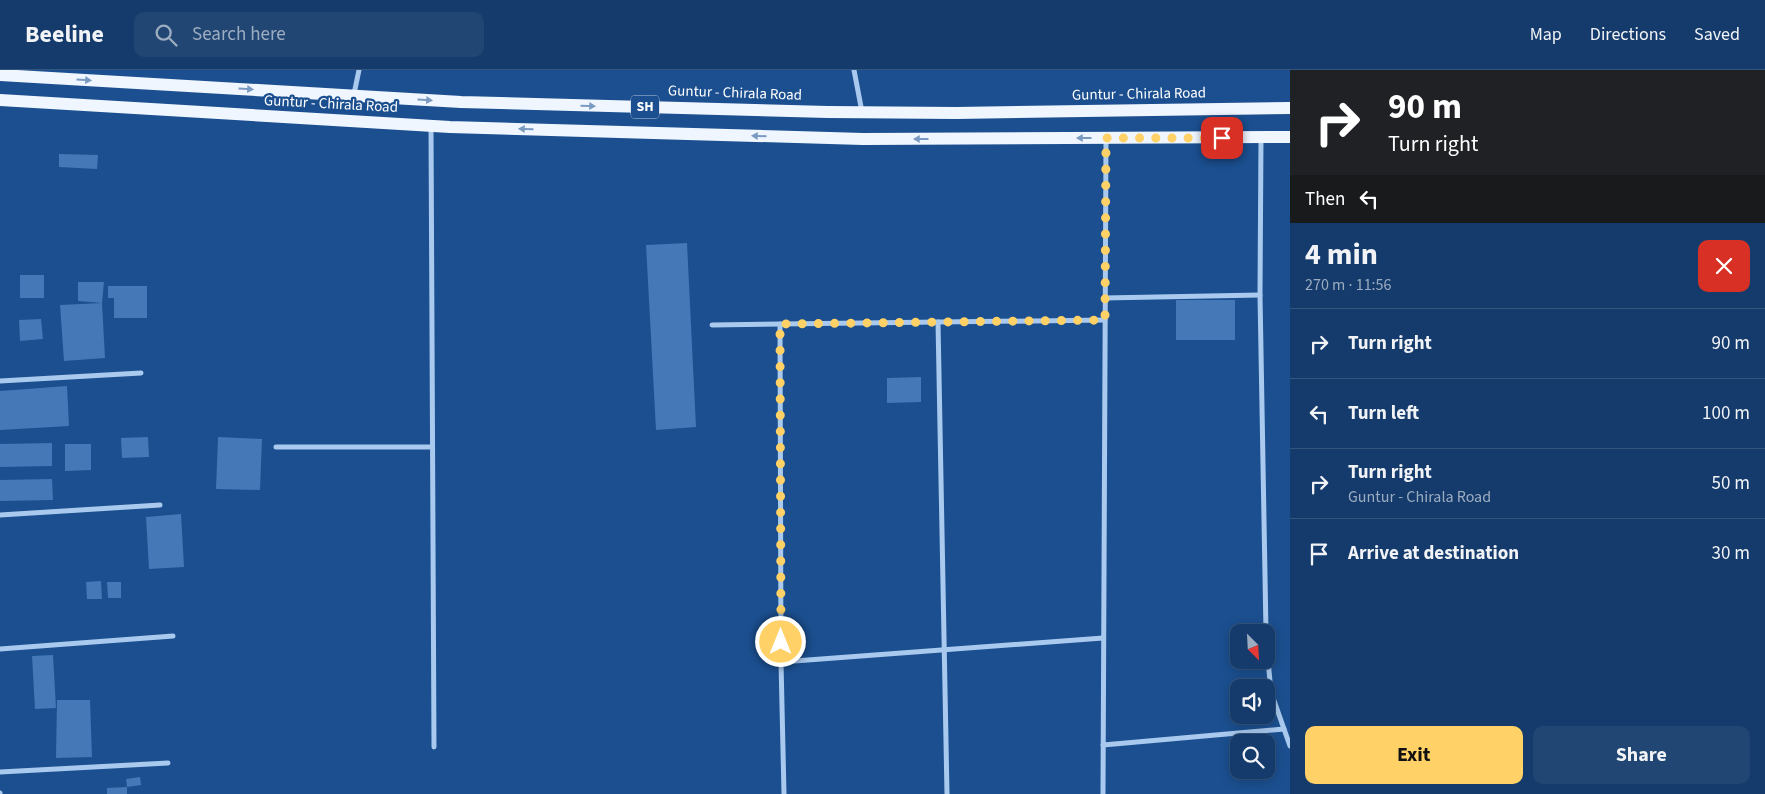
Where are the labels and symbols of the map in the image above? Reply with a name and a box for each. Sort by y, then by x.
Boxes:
one-way arrow [76,77,92,85]
street label: Guntur - Chirala Road [668,80,802,106]
street label: Guntur - Chirala Road [1072,82,1206,106]
one-way arrow [238,85,254,93]
street label: Guntur - Chirala Road [263,90,399,118]
one-way arrow [418,96,434,104]
road number: SH [631,96,659,118]
one-way arrow [580,102,596,110]
pin [1201,117,1243,159]
one-way arrow [518,125,534,133]
one-way arrow [751,131,767,139]
one-way arrow [1076,134,1092,142]
one-way arrow [913,135,929,143]
position arrow [754,615,806,667]
north arrow [1230,624,1275,669]

